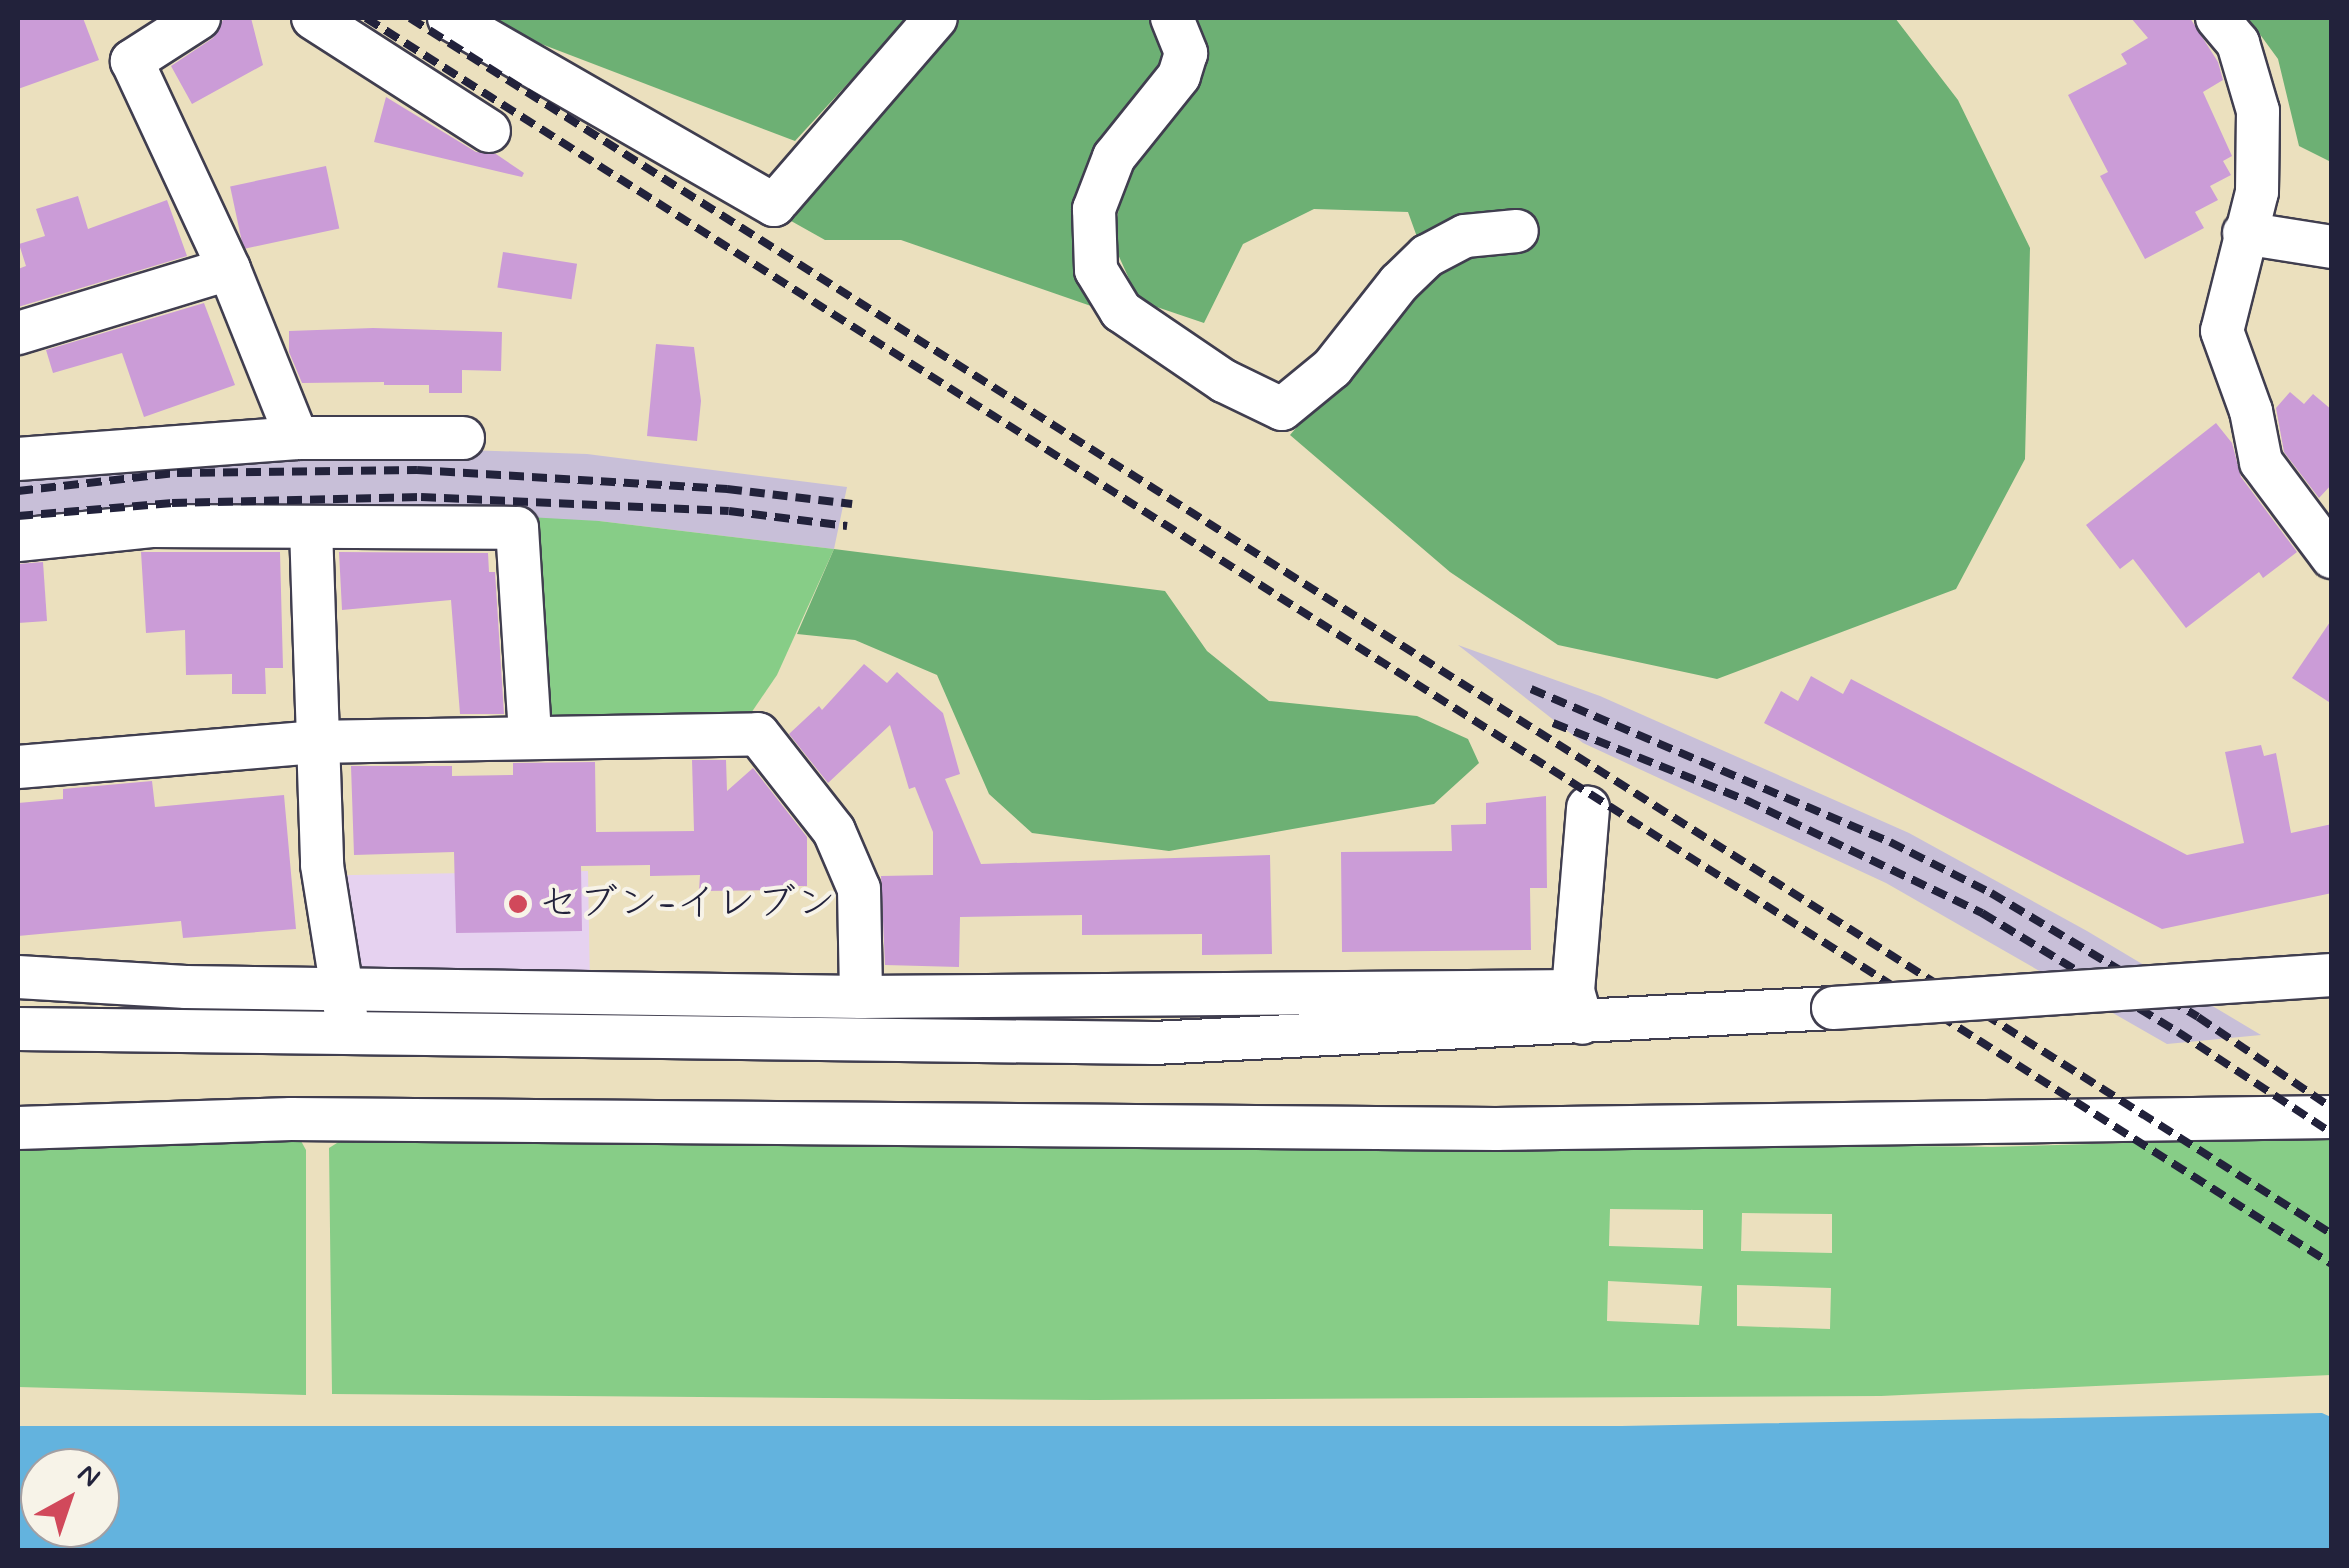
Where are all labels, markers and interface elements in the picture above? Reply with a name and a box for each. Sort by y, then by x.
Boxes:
place label: セブン-イレブン [538,880,836,928]
marker: セブン-イレブン [507,893,529,915]
north arrow [20,1448,120,1548]
text: N [69,1456,107,1496]

